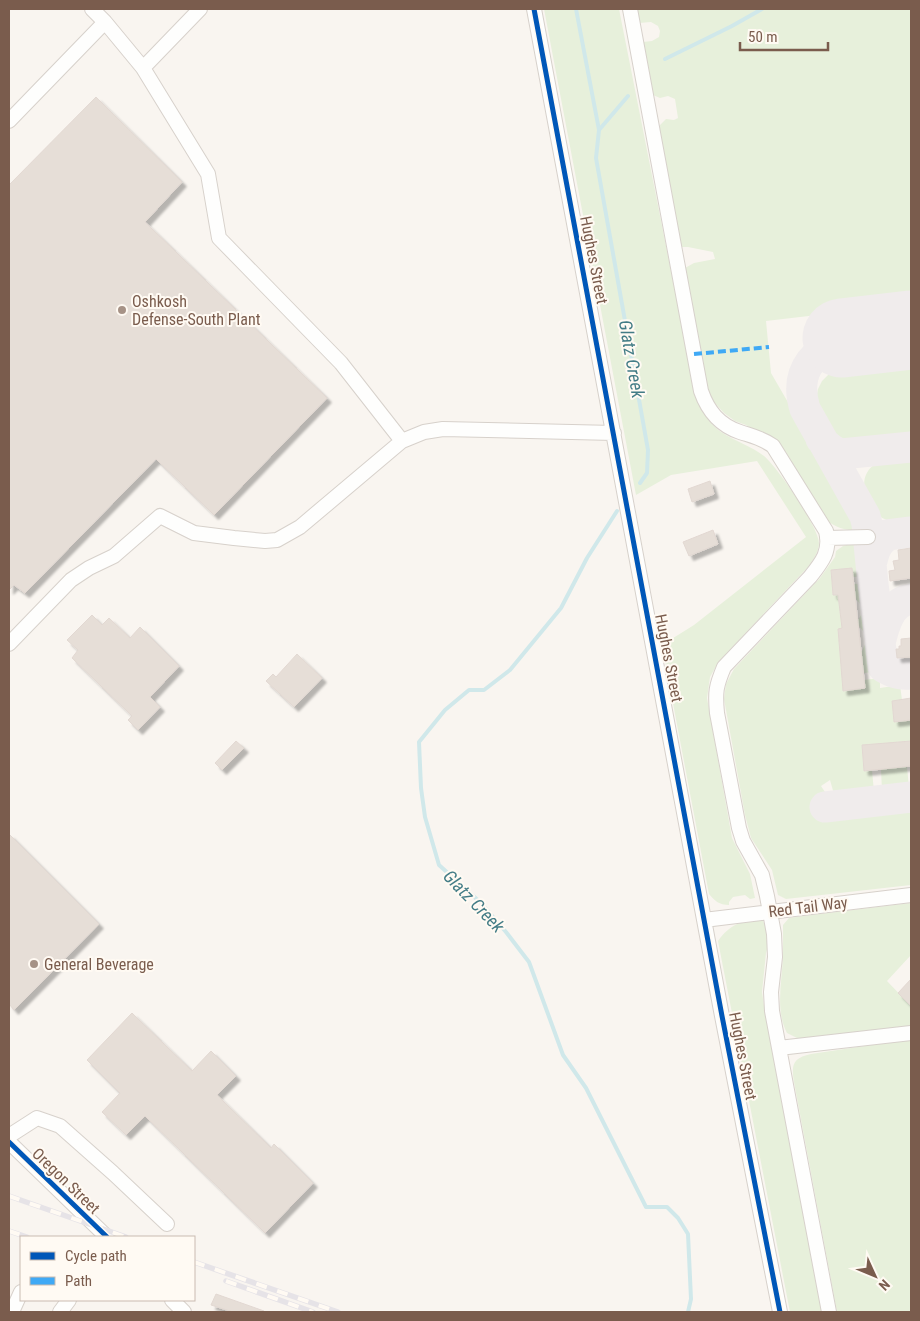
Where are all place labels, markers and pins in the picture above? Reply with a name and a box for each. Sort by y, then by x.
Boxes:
place label: Oshkosh Defense-South Plant [132,292,261,329]
marker: Oshkosh Defense-South Plant [116,304,128,316]
place label: General Beverage [44,955,154,974]
marker: General Beverage [28,958,40,970]

